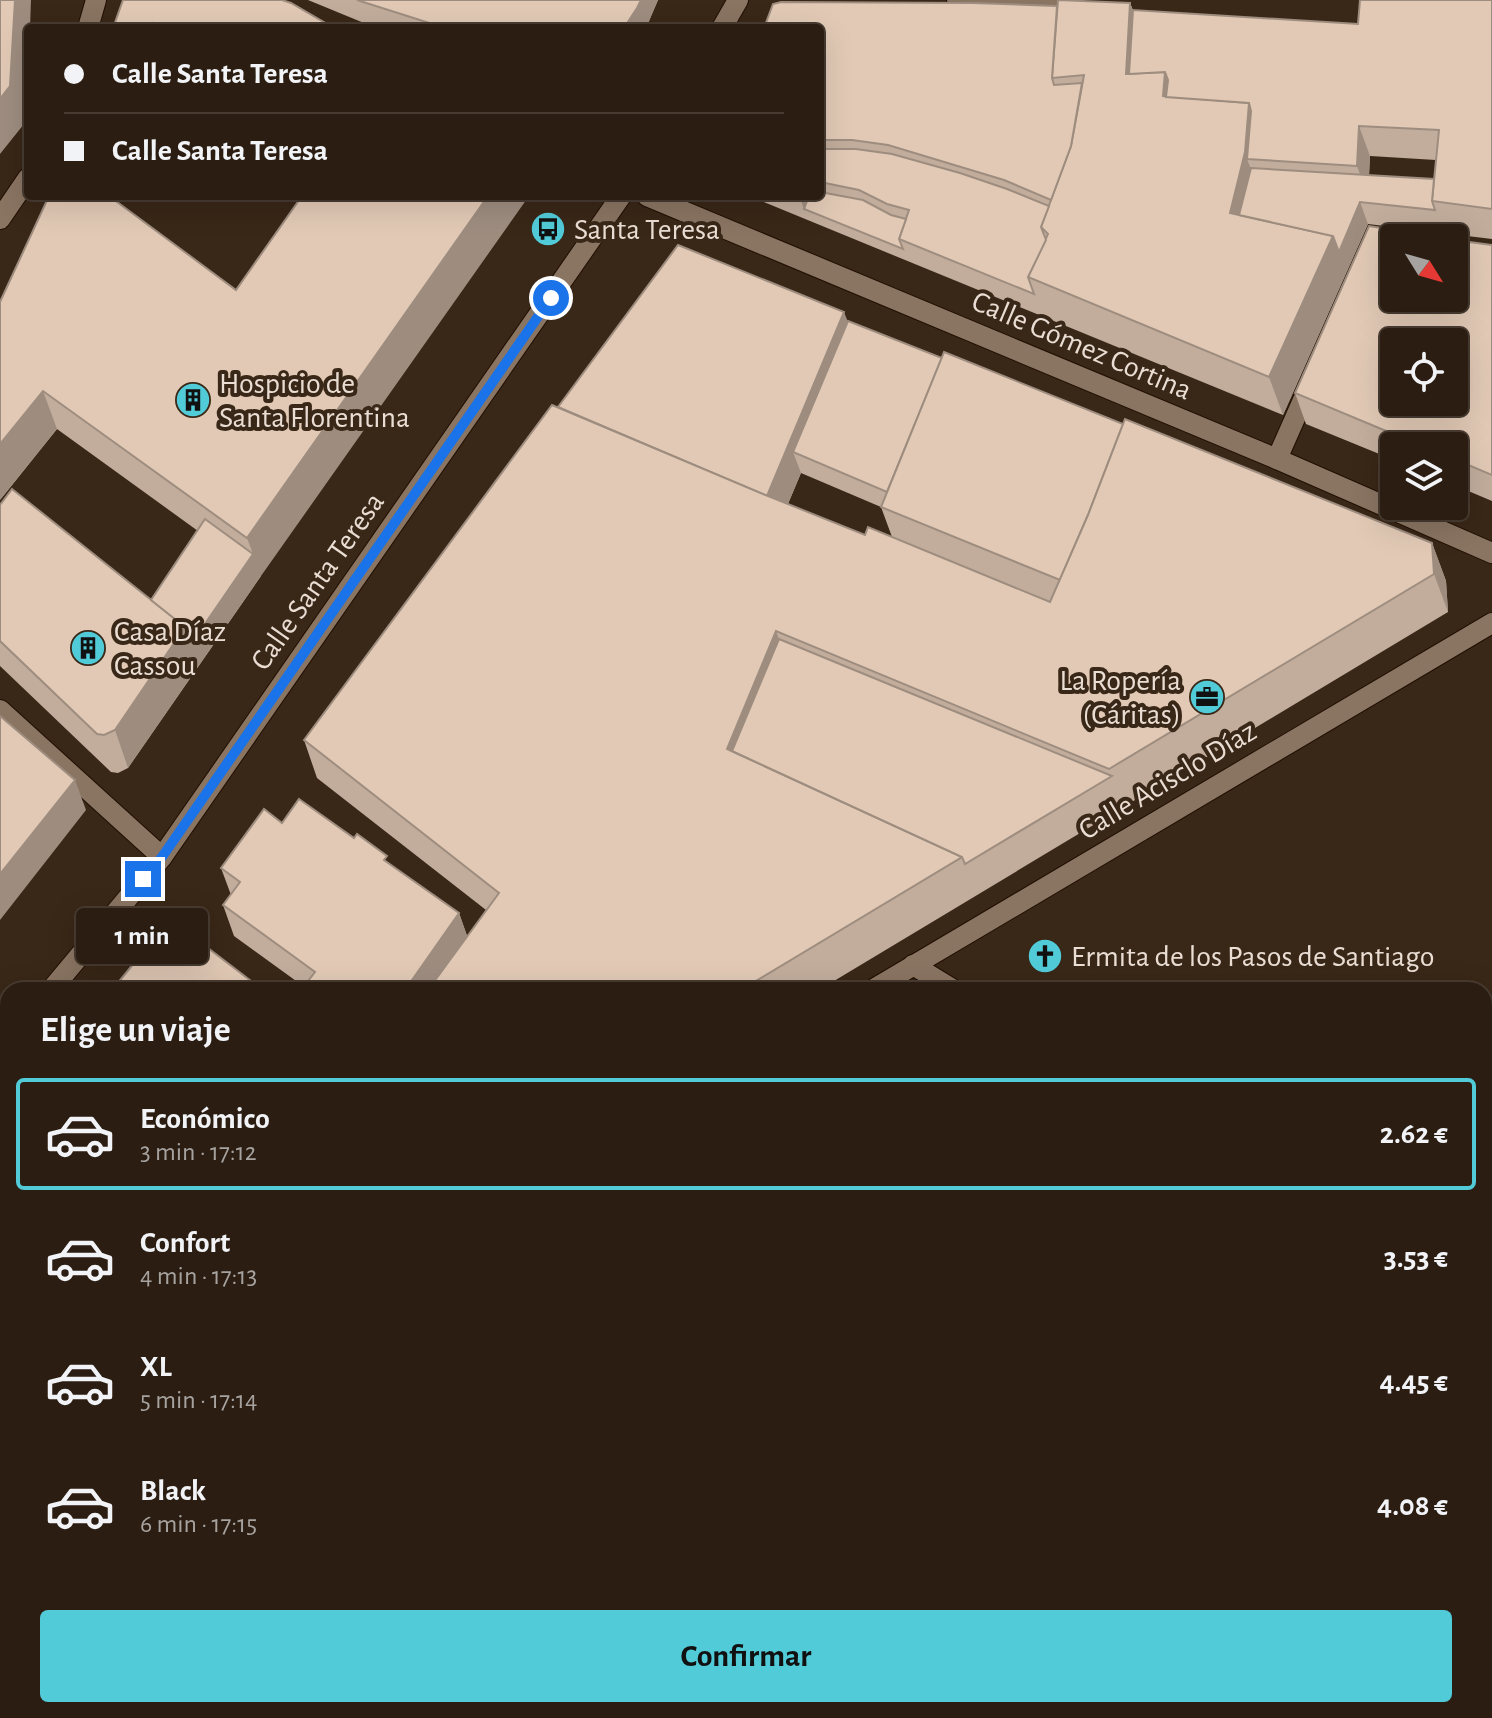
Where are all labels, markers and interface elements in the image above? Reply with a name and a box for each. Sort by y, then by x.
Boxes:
text: Calle Santa Teresa [112,59,328,89]
text: Calle Santa Teresa [112,136,328,166]
bus stop icon: Santa Teresa [529,210,567,248]
place label: Santa Teresa [574,215,720,245]
north arrow [1380,224,1468,312]
map controls [1380,224,1468,520]
route start [533,280,569,316]
street label: Calle Gómez Cortina [967,286,1196,406]
button: locate [1380,328,1468,416]
place label: Hospicio de Santa Florentina [219,369,410,433]
building icon: Hospicio de Santa Florentina [174,381,212,419]
button: layers [1380,432,1468,520]
street label: Calle Santa Teresa [246,487,390,676]
place label: Casa Díaz Cassou [114,617,226,681]
building icon: Casa Díaz Cassou [69,629,107,667]
place label: La Ropería (Cáritas) [1060,666,1181,730]
office icon: La Ropería (Cáritas) [1188,678,1226,716]
street label: Calle Acisclo Díaz [1074,716,1262,846]
route end [125,861,161,897]
callout: 1 min [77,907,209,963]
text: 1 min [115,923,169,949]
church icon: Ermita de los Pasos de Santiago [1026,937,1064,975]
place label: Ermita de los Pasos de Santiago [1071,942,1435,972]
text: Elige un viaje [40,1012,231,1048]
icon: car [44,1098,116,1170]
text: Económico [140,1104,270,1134]
text: 2.62 € [1380,1119,1448,1149]
text: 3 min · 17:12 [140,1139,257,1165]
icon: car [44,1222,116,1294]
text: Confort [140,1228,230,1258]
text: 3.53 € [1384,1243,1448,1273]
text: 4 min · 17:13 [140,1263,257,1289]
icon: car [44,1346,116,1418]
text: XL [140,1352,172,1382]
text: 4.45 € [1379,1367,1448,1397]
text: 5 min · 17:14 [140,1387,257,1413]
icon: car [44,1470,116,1542]
text: Black [140,1476,206,1506]
text: 4.08 € [1377,1491,1448,1521]
text: 6 min · 17:15 [140,1511,257,1537]
button: Confirmar [40,1610,1452,1702]

